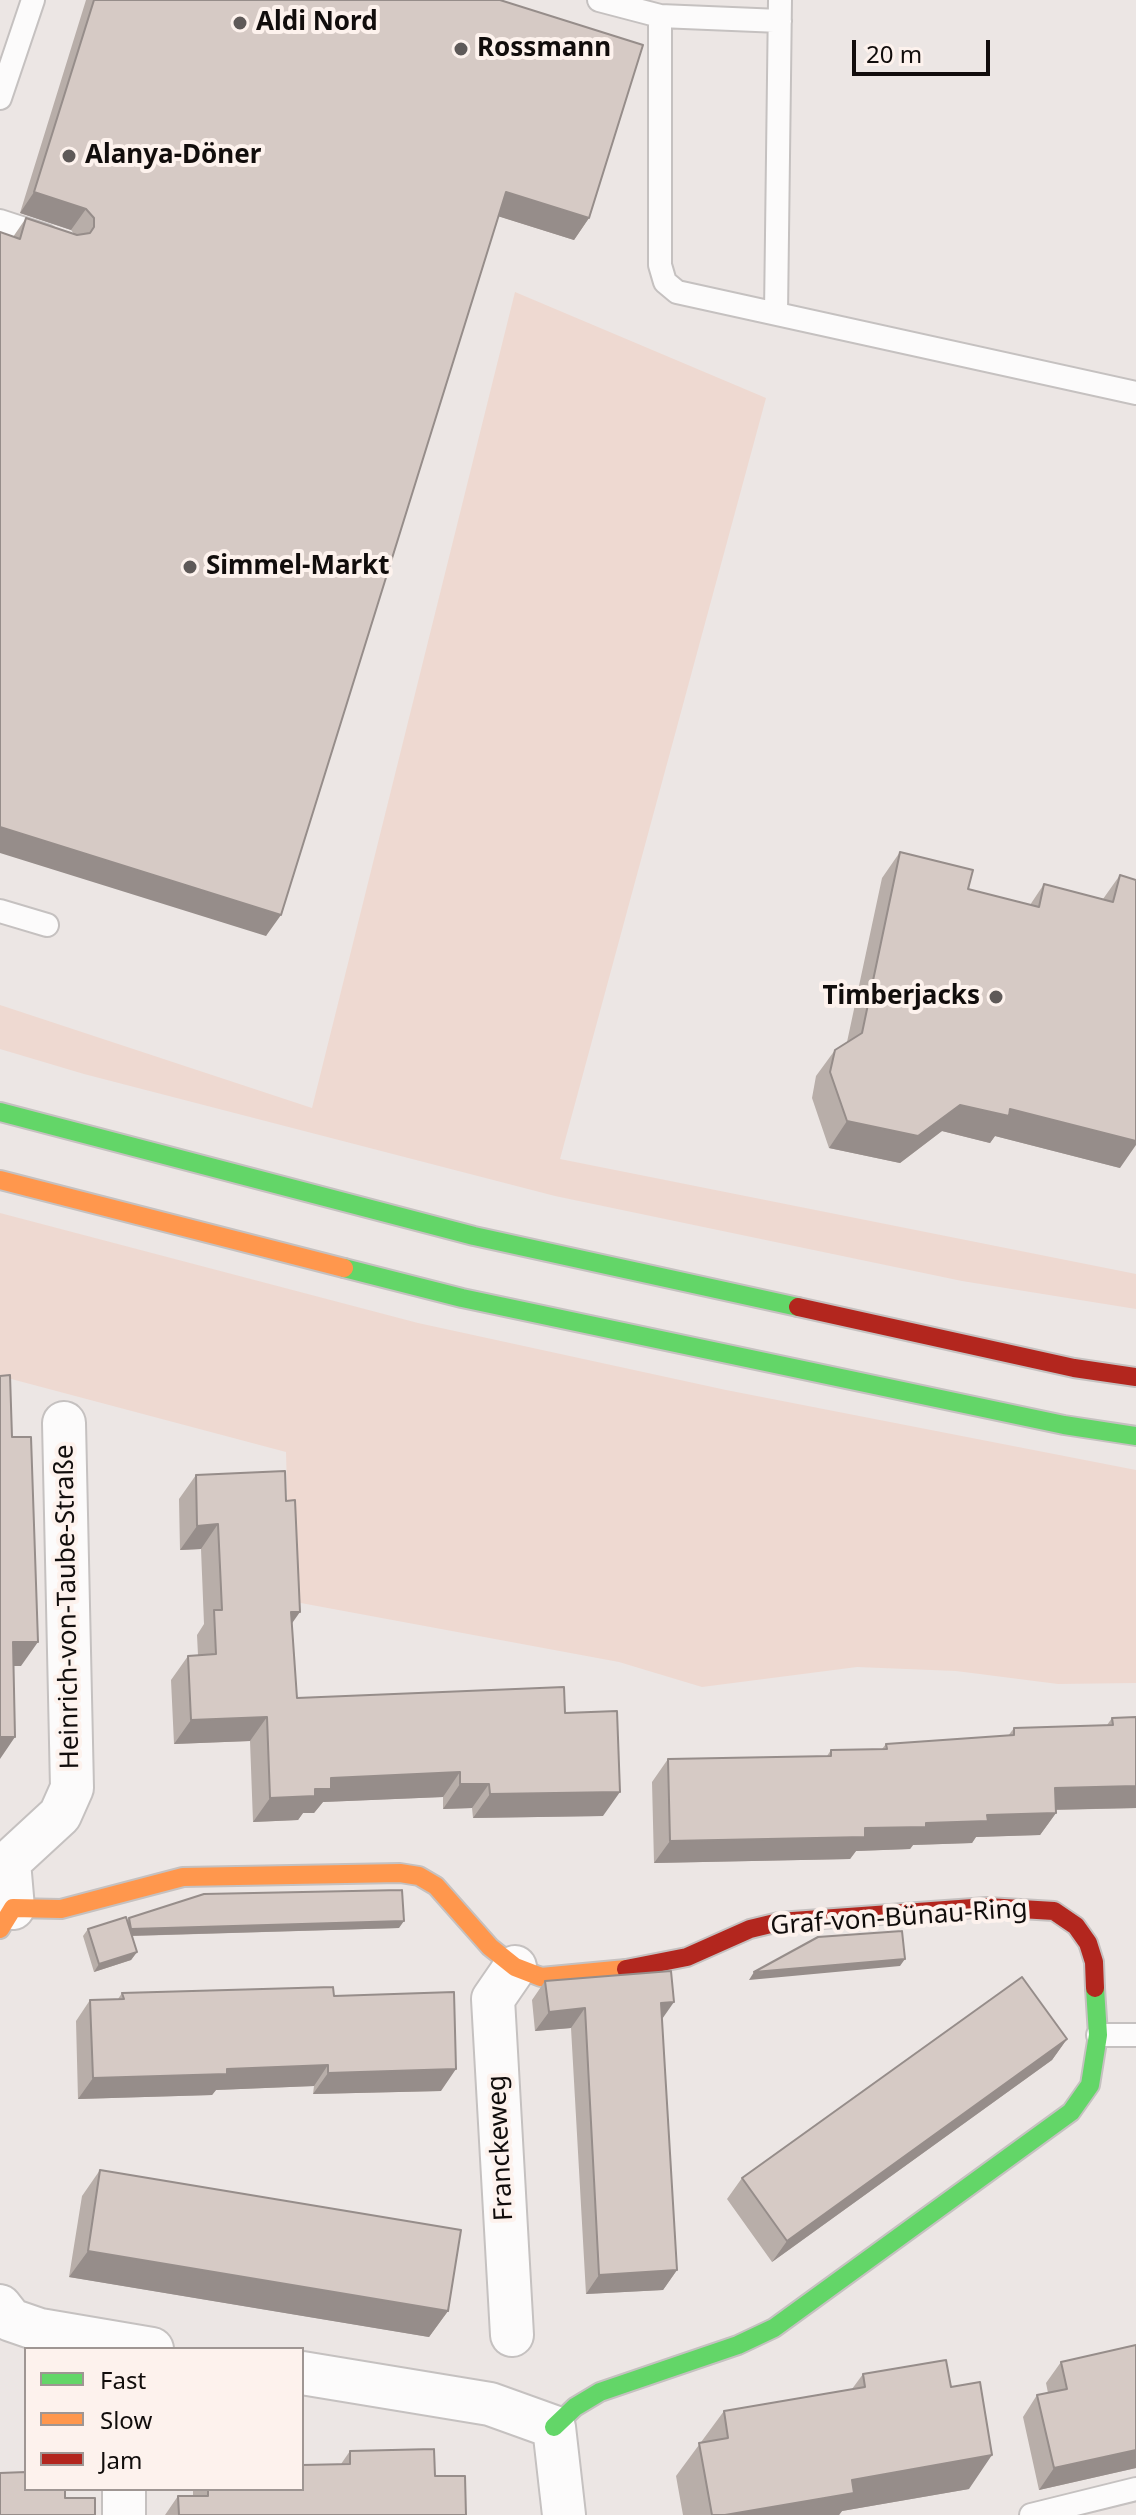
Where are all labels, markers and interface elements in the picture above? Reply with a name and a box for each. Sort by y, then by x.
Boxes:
place label: Aldi Nord [256,7,378,39]
marker: Aldi Nord [231,14,249,32]
scale bar [856,24,994,74]
place label: Rossmann [477,33,611,65]
text: 20 m [866,37,922,70]
marker: Rossmann [452,40,470,58]
place label: Alanya-Döner [85,140,261,172]
marker: Alanya-Döner [60,147,78,165]
place label: Simmel-Markt [206,551,390,583]
marker: Simmel-Markt [181,558,199,576]
place label: Timberjacks [822,981,980,1013]
marker: Timberjacks [987,988,1005,1006]
street label: Heinrich-von-Taube-Straße [50,1444,86,1770]
street label: Graf-von-Bünau-Ring [770,1893,1028,1943]
street label: Franckeweg [482,2074,520,2222]
legend [24,2347,304,2491]
text: Fast [100,2363,146,2396]
text: Slow [100,2403,152,2436]
text: Jam [100,2443,142,2476]

